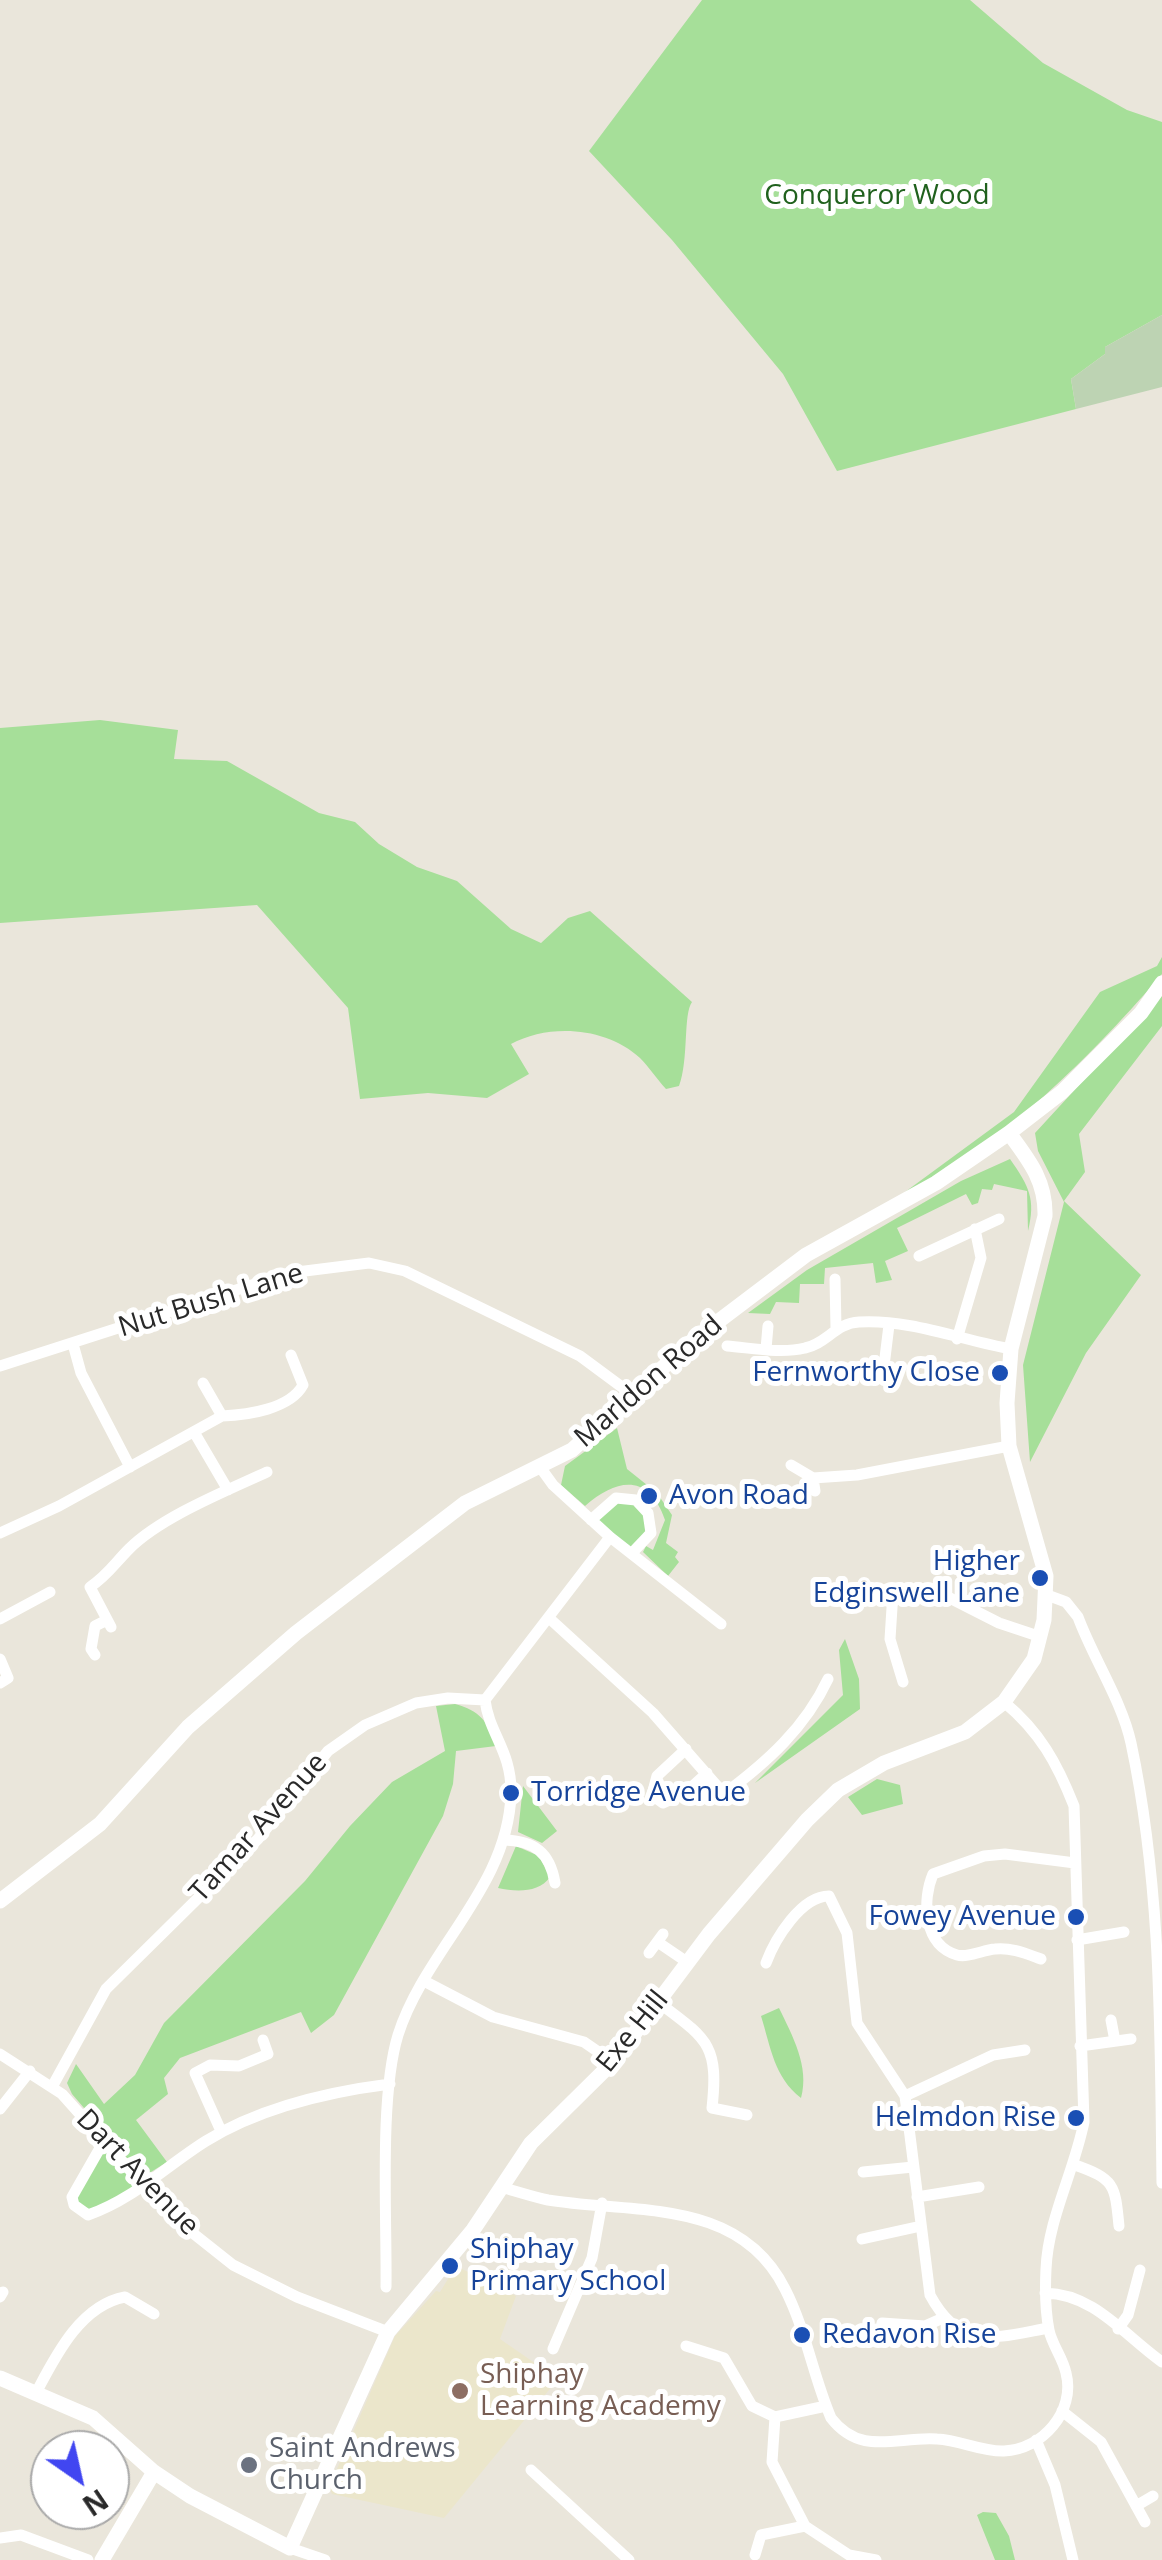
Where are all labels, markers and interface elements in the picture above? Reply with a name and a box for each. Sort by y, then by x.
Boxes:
park label: Conqueror Wood [764,179,990,213]
street label: Nut Bush Lane [114,1257,308,1345]
street label: Marldon Road [568,1309,730,1455]
place label: Fernworthy Close [752,1356,980,1390]
marker: Fernworthy Close [989,1362,1011,1384]
place label: Avon Road [669,1479,809,1513]
marker: Avon Road [638,1485,660,1507]
place label: Higher Edginswell Lane [813,1545,1020,1611]
marker: Higher Edginswell Lane [1029,1567,1051,1589]
street label: Tamar Avenue [183,1747,335,1909]
place label: Torridge Avenue [531,1776,746,1810]
marker: Torridge Avenue [500,1782,522,1804]
place label: Fowey Avenue [869,1900,1056,1934]
marker: Fowey Avenue [1065,1906,1087,1928]
street label: Exe Hill [590,1984,676,2080]
place label: Helmdon Rise [875,2101,1056,2135]
street label: Dart Avenue [69,2103,205,2243]
marker: Helmdon Rise [1065,2107,1087,2129]
place label: Shiphay Primary School [470,2233,666,2299]
marker: Shiphay Primary School [439,2255,461,2277]
place label: Redavon Rise [822,2318,996,2352]
marker: Redavon Rise [791,2324,813,2346]
place label: Shiphay Learning Academy [480,2358,721,2424]
marker: Shiphay Learning Academy [449,2380,471,2402]
north arrow [30,2430,130,2530]
place label: Saint Andrews Church [269,2432,456,2498]
marker: Saint Andrews Church [238,2454,260,2476]
text: N [76,2481,116,2525]

